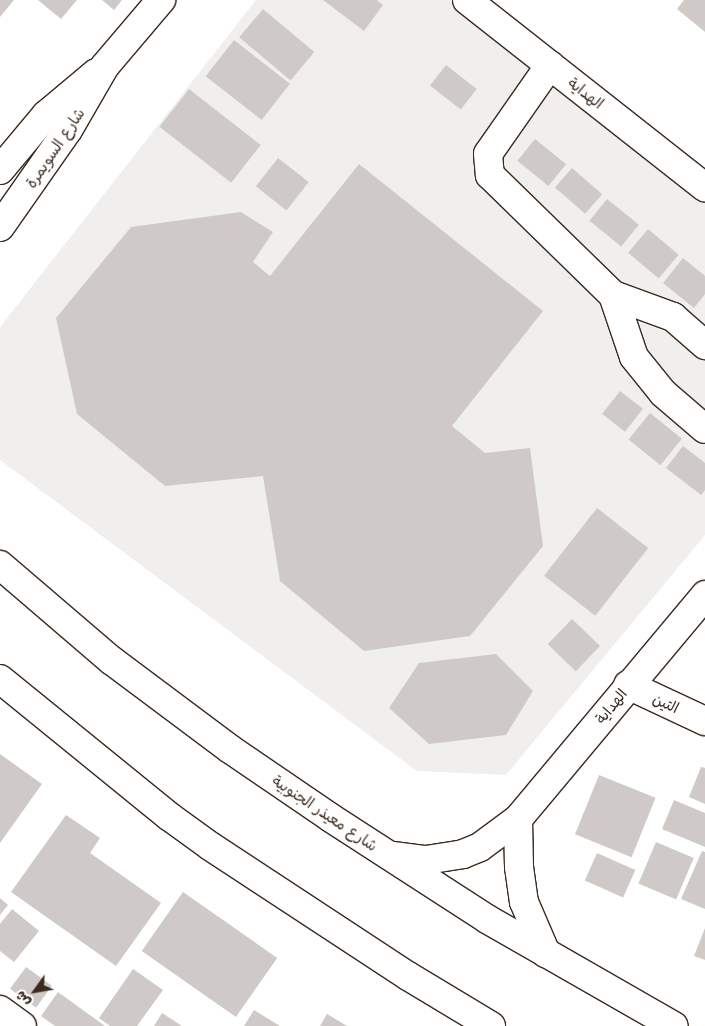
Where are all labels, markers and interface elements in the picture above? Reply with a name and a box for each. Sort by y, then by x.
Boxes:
street label: الهداية [565,74,607,112]
street label: شارع السويمرة [22,105,88,191]
street label: الهداية [591,685,631,727]
street label: التين [650,689,682,717]
street label: شارع معيذر الجنوبية [269,771,381,855]
north arrow [10,966,60,1016]
text: ش [10,988,34,1011]

